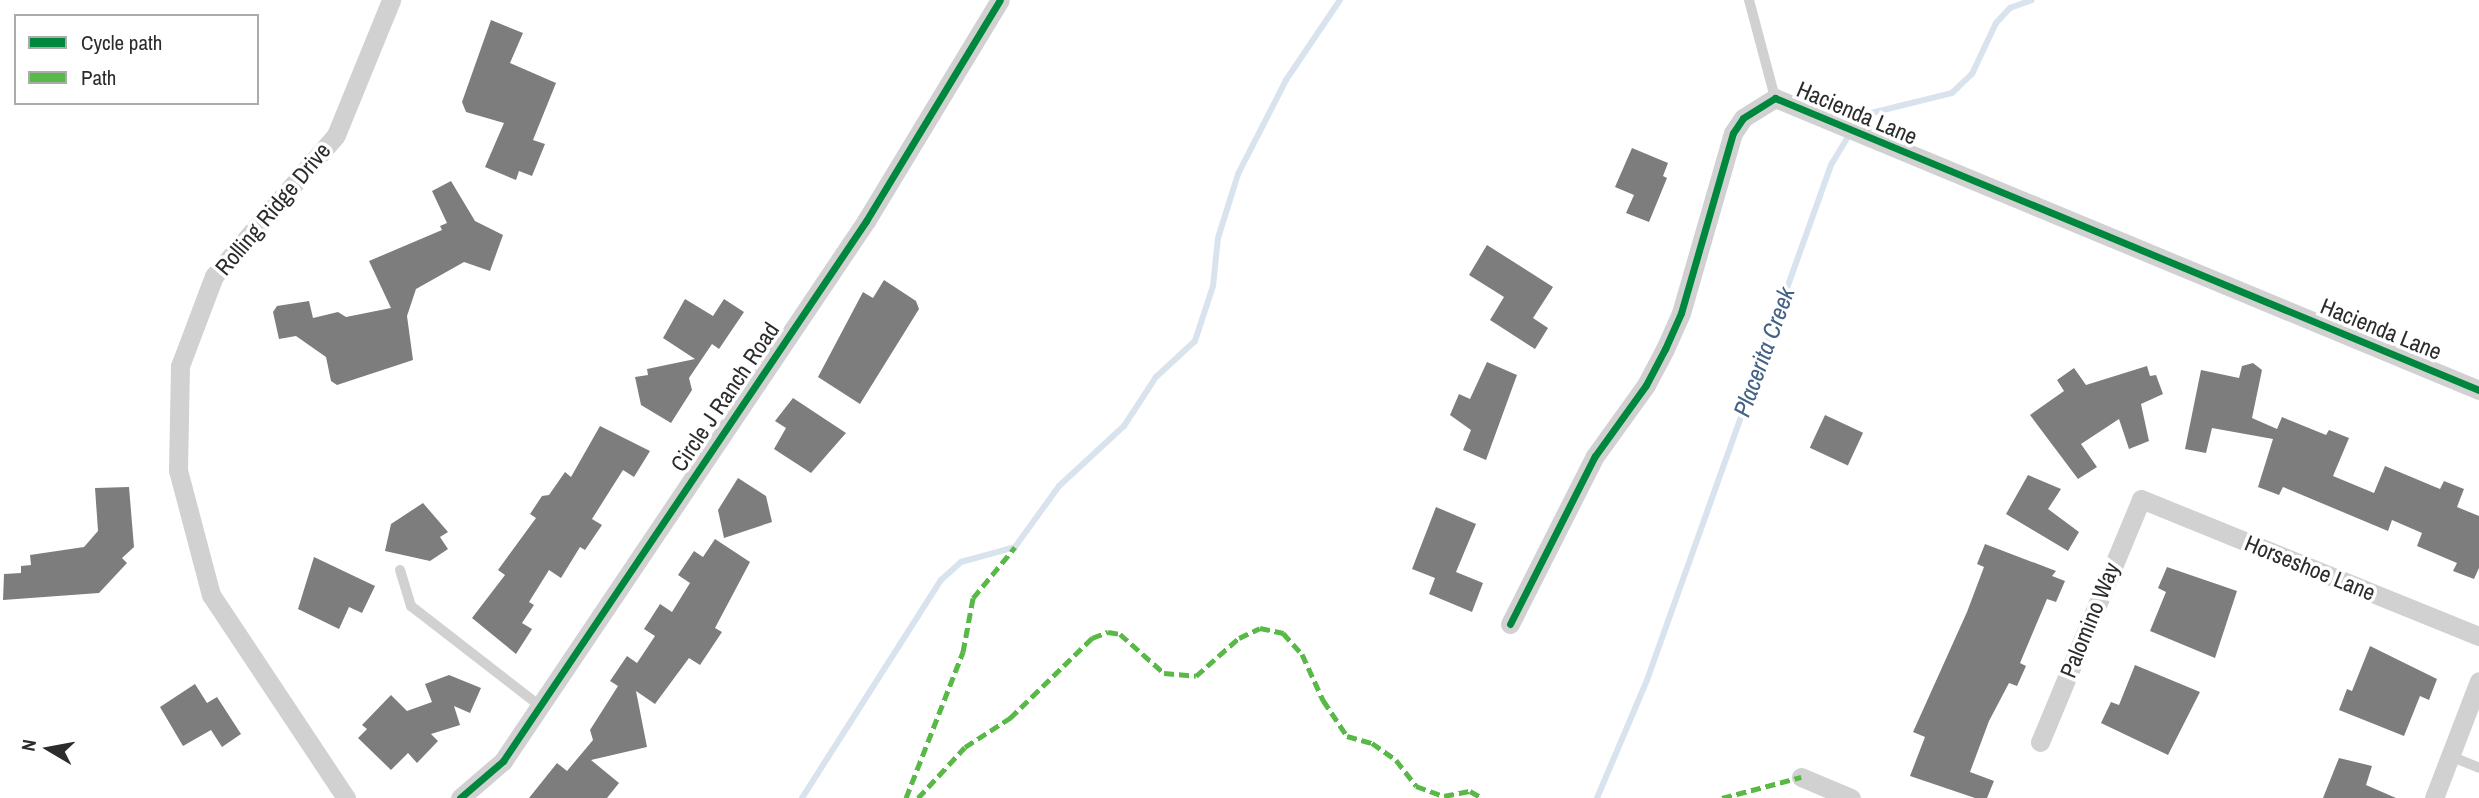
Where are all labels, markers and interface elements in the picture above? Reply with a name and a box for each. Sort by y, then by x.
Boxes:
legend [14,14,259,105]
text: Cycle path [81,28,162,57]
text: Path [81,63,116,92]
street label: Hacienda Lane [1793,75,1921,151]
street label: Rolling Ridge Drive [210,137,336,281]
water label: Placerita Creek [1727,283,1801,421]
street label: Hacienda Lane [2317,292,2445,366]
street label: Circle J Ranch Road [665,317,785,477]
street label: Horseshoe Lane [2241,529,2379,607]
street label: Palomino Way [2054,558,2126,682]
north arrow [14,714,84,784]
text: N [15,738,42,753]

